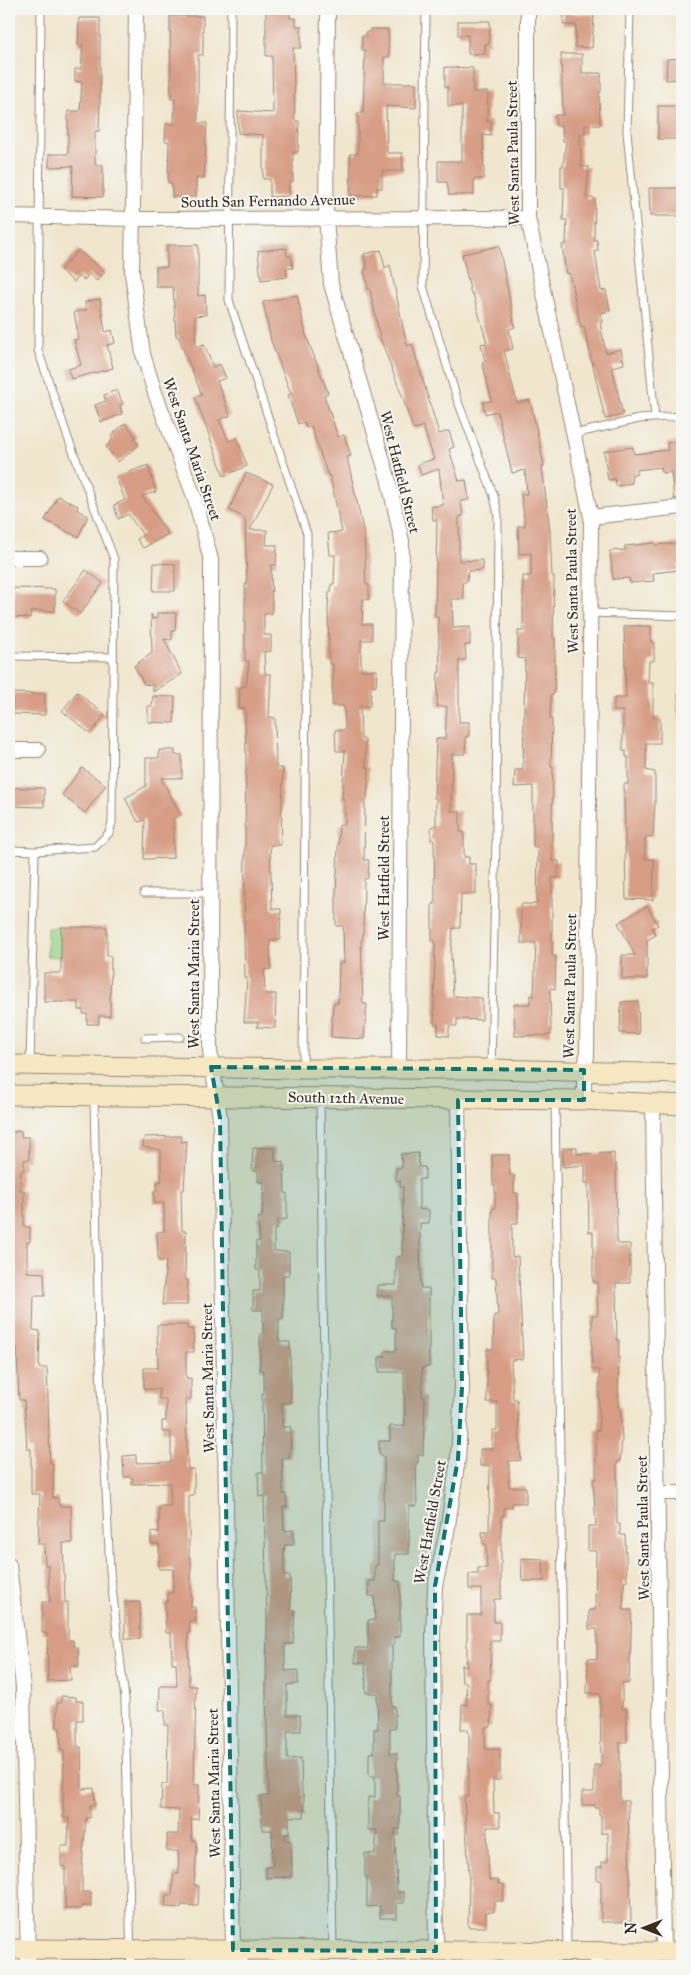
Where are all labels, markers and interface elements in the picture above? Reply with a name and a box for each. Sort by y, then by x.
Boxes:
street label: West Santa Paula Street [503,80,523,226]
street label: South San Fernando Avenue [180,190,356,212]
street label: West Santa Maria Street [159,375,225,524]
street label: West Hatfield Street [376,409,424,536]
street label: West Santa Paula Street [562,508,582,654]
street label: West Hatfield Street [375,815,393,941]
street label: West Santa Maria Street [185,898,203,1049]
street label: West Santa Paula Street [560,913,580,1059]
street label: South 12th Avenue [288,1088,404,1108]
street label: West Santa Maria Street [198,1302,218,1453]
street label: West Santa Paula Street [633,1455,653,1601]
street label: West Hatfield Street [410,1458,450,1585]
street label: West Santa Maria Street [204,1707,224,1858]
north arrow [618,1902,668,1952]
text: N [623,1922,640,1934]

